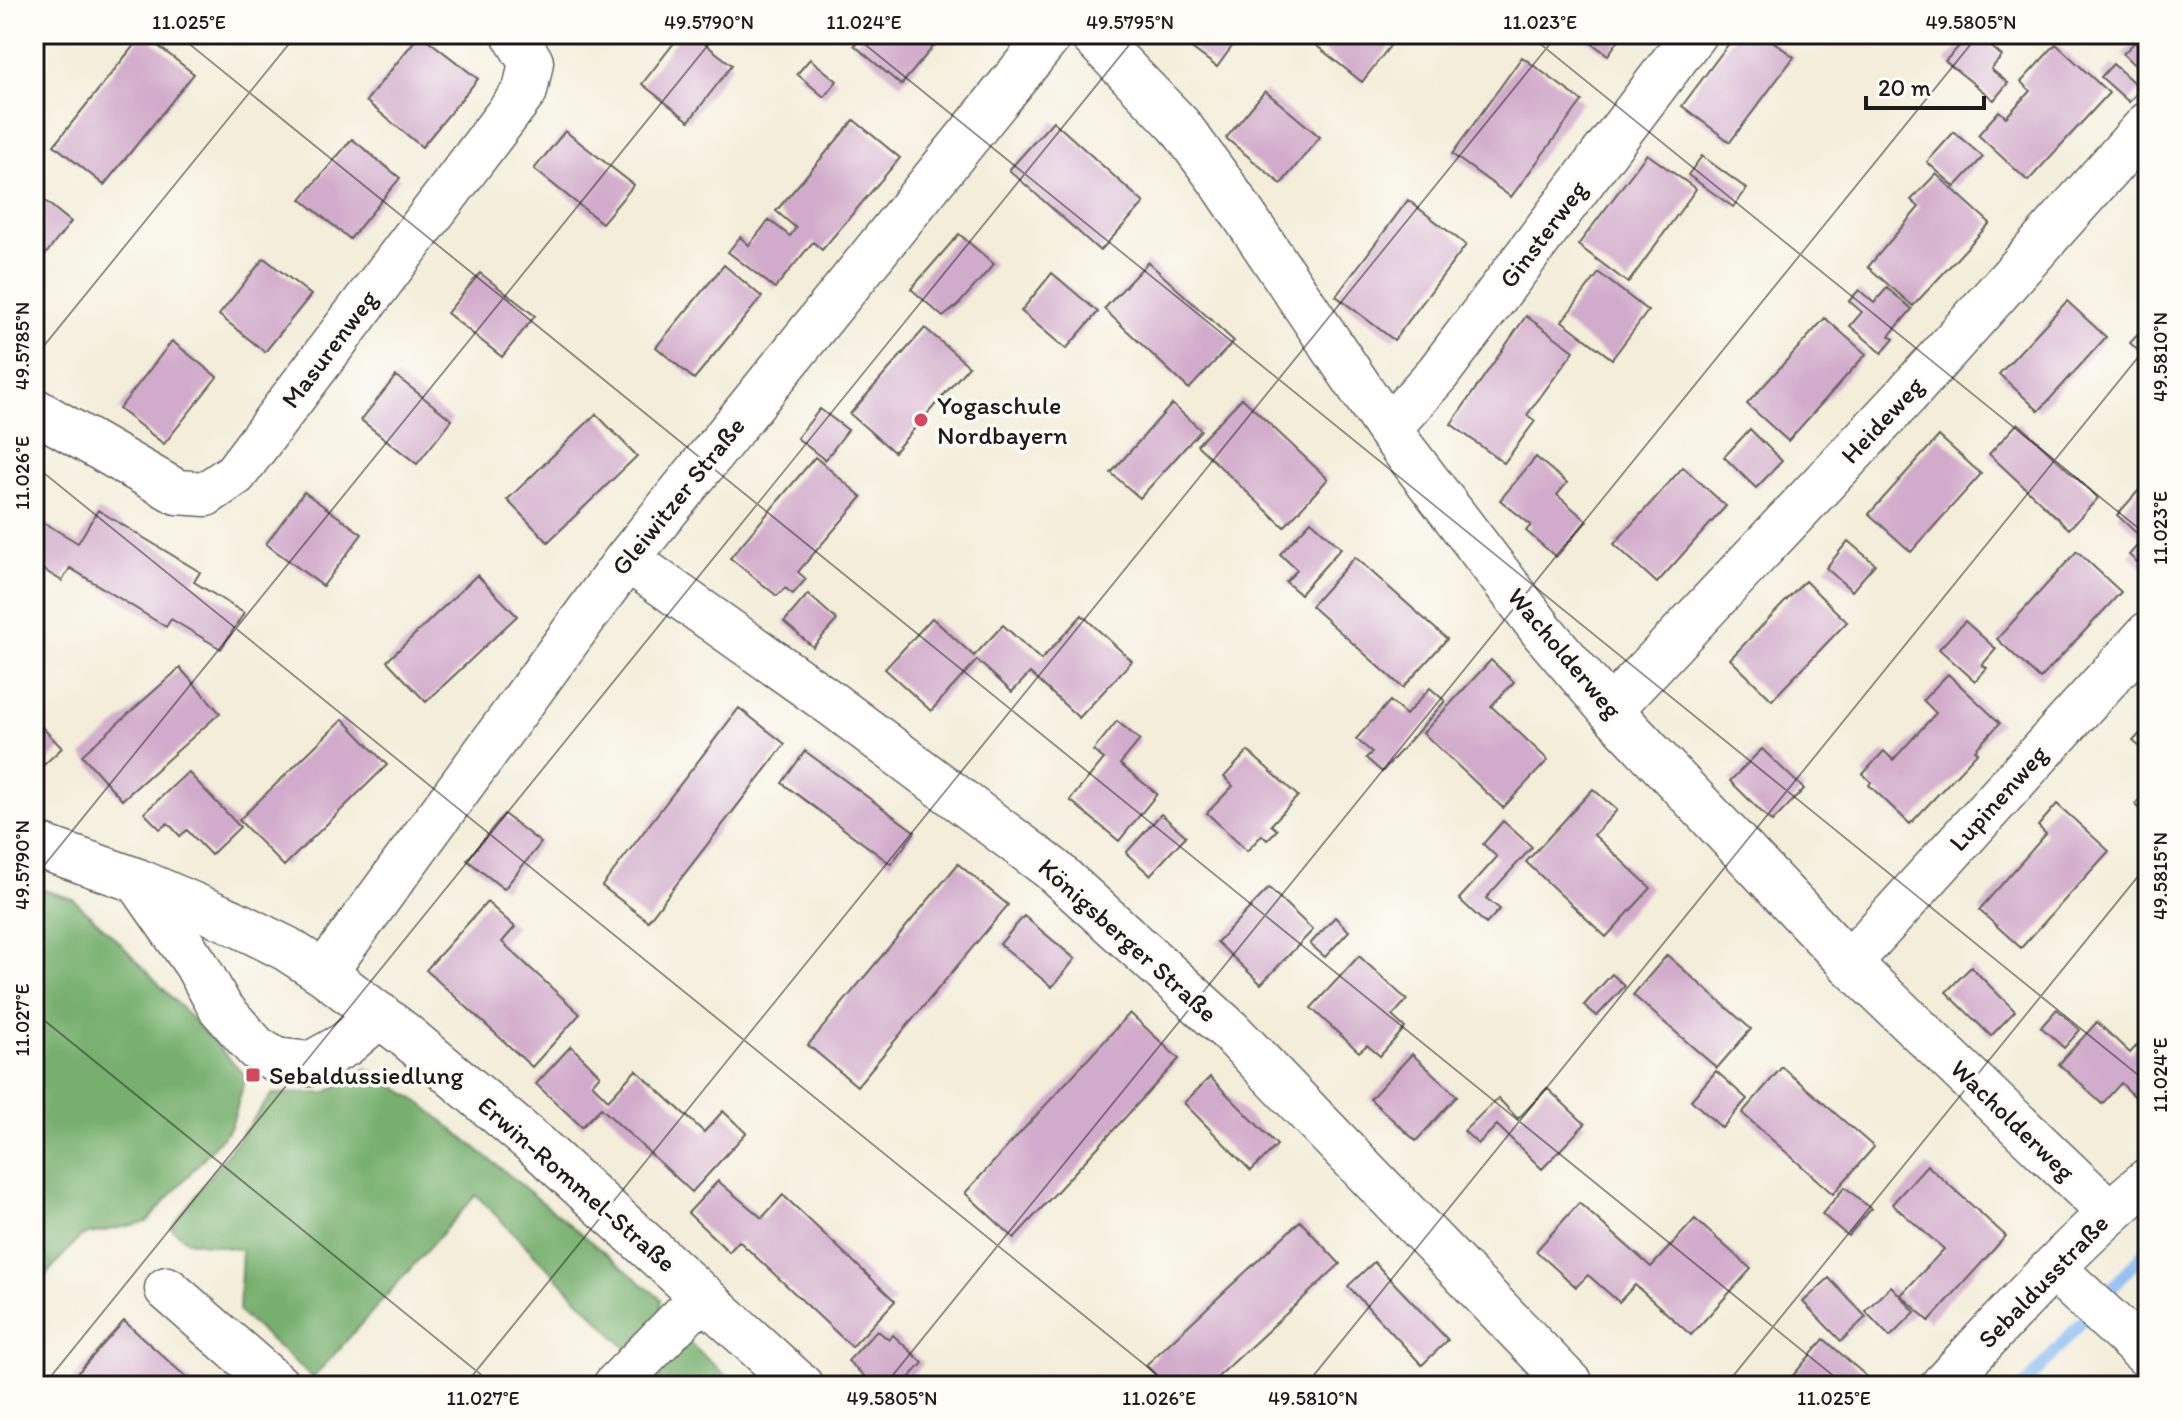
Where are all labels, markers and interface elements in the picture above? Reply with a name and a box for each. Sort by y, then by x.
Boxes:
text: 11.025°E [152,10,226,34]
text: 49.5790°N [664,10,754,34]
text: 11.024°E [826,10,902,34]
text: 49.5795°N [1086,10,1174,34]
text: 11.023°E [1503,10,1577,34]
text: 49.5805°N [1925,10,2017,34]
scale bar [1866,60,1984,110]
text: 20 m [1878,73,1931,102]
street label: Ginsterweg [1492,173,1594,294]
street label: Masurenweg [274,283,384,415]
text: 49.5785°N [10,302,34,390]
text: 49.5810°N [2148,312,2172,402]
street label: Heideweg [1834,369,1931,470]
place label: Yogaschule Nordbayern [937,389,1068,451]
street label: Gleiwitzer Straße [604,410,752,582]
marker: Yogaschule Nordbayern [912,411,930,429]
text: 11.026°E [10,436,34,510]
text: 11.023°E [2148,491,2172,565]
street label: Wacholderweg [1501,581,1629,725]
street label: Lupinenweg [1942,738,2055,858]
text: 49.5790°N [10,820,34,910]
text: 49.5815°N [2148,832,2172,920]
street label: Königsberger Straße [1032,851,1224,1029]
text: 11.027°E [10,983,34,1057]
text: 11.024°E [2148,1037,2172,1113]
street label: Wacholderweg [1944,1053,2082,1188]
place label: Sebaldussiedlung [269,1059,464,1091]
marker: Sebaldussiedlung [244,1066,262,1084]
street label: Erwin-Rommel-Straße [471,1089,683,1279]
street label: Sebaldusstraße [1971,1207,2115,1355]
text: 11.027°E [446,1386,520,1410]
text: 49.5805°N [846,1386,938,1410]
text: 11.026°E [1122,1386,1196,1410]
text: 49.5810°N [1268,1386,1358,1410]
text: 11.025°E [1797,1386,1871,1410]

